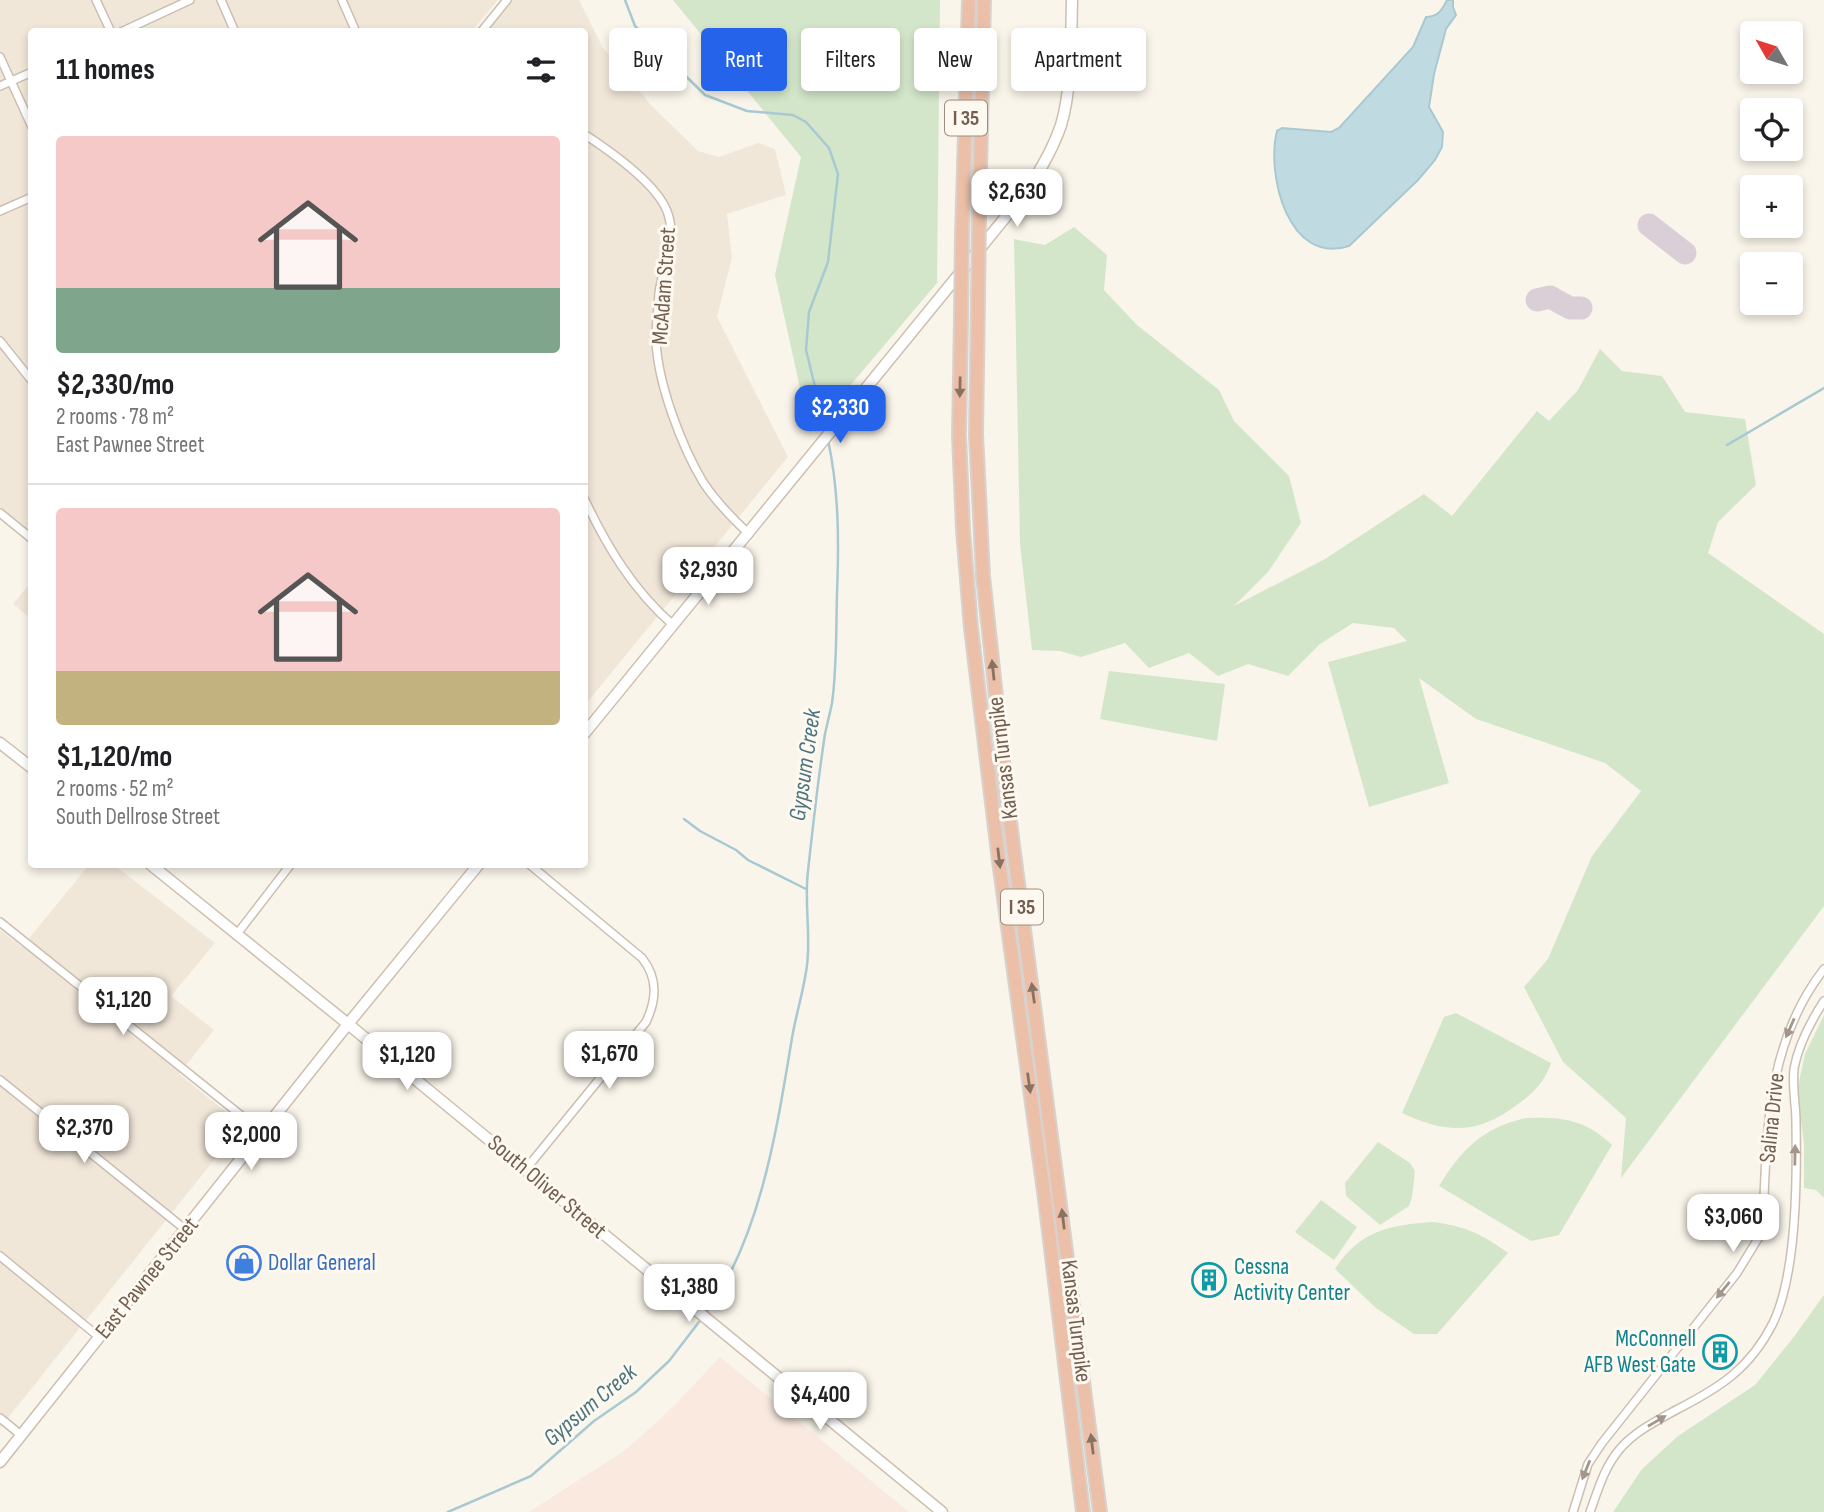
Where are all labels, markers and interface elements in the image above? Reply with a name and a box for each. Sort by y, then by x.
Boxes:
north arrow [1740,21,1802,84]
map controls [1740,21,1803,315]
chip: Buy [609,28,687,91]
chip: Rent [701,28,787,91]
chip: Filters [801,28,900,91]
chip: New [914,28,997,91]
chip: Apartment [1011,28,1146,91]
icon: filters [522,51,560,89]
text: 11 homes [56,52,155,88]
button: locate [1740,98,1803,161]
road number: I 35 [945,100,987,136]
pin: $2,630 [960,170,1074,229]
button: + [1740,175,1803,238]
text: $2,630 [987,178,1047,206]
icon: home [245,182,371,308]
street label: McAdam Street [646,226,682,346]
button: − [1740,252,1803,315]
text: $2,330/mo [56,367,174,403]
one-way arrow [954,377,966,399]
pin: $2,330 [783,386,897,445]
text: $2,330 [811,394,869,422]
text: 2 rooms · 78 m² [56,403,174,431]
text: East Pawnee Street [56,431,205,459]
pin: $2,930 [651,548,765,607]
icon: home [245,554,371,680]
text: $2,930 [678,556,738,584]
one-way arrow [987,659,998,681]
street label: Kansas Turnpike [982,695,1024,821]
water label: Gypsum Creek [783,706,827,823]
text: $1,120/mo [56,739,172,775]
text: 2 rooms · 52 m² [56,775,174,803]
text: South Dellrose Street [56,803,220,831]
one-way arrow [993,847,1004,869]
road number: I 35 [1001,890,1043,925]
pin: $1,120 [66,978,180,1037]
one-way arrow [1027,982,1038,1004]
text: $1,120 [94,986,152,1014]
one-way arrow [1784,1018,1796,1038]
pin: $1,120 [350,1032,464,1092]
pin: $1,670 [552,1032,666,1091]
text: $1,670 [580,1040,638,1068]
text: $1,120 [378,1041,436,1069]
one-way arrow [1024,1072,1035,1094]
street label: Salina Drive [1753,1072,1791,1164]
pin: $2,370 [27,1106,141,1165]
pin: $2,000 [194,1112,308,1172]
text: $2,370 [55,1114,113,1142]
text: $2,000 [221,1121,281,1149]
street label: South Oliver Street [482,1129,612,1245]
one-way arrow [1790,1144,1801,1166]
pin: $3,060 [1676,1194,1790,1254]
text: $3,060 [1703,1203,1763,1231]
one-way arrow [1057,1207,1068,1229]
street label: East Pawnee Street [89,1211,205,1345]
shop icon: Dollar General [225,1244,263,1282]
place label: Dollar General [268,1249,376,1277]
place label: Cessna Activity Center [1233,1253,1351,1307]
street label: Kansas Turnpike [1055,1258,1097,1384]
building icon: Cessna Activity Center [1190,1261,1228,1299]
pin: $1,380 [632,1264,746,1324]
text: $1,380 [660,1273,718,1301]
one-way arrow [1716,1280,1731,1298]
place label: McConnell AFB West Gate [1583,1325,1696,1379]
building icon: McConnell AFB West Gate [1701,1333,1739,1371]
water label: Gypsum Creek [538,1357,643,1452]
pin: $4,400 [763,1372,877,1432]
text: $4,400 [790,1381,850,1409]
one-way arrow [1647,1415,1667,1427]
one-way arrow [1086,1433,1097,1455]
one-way arrow [1581,1460,1592,1481]

